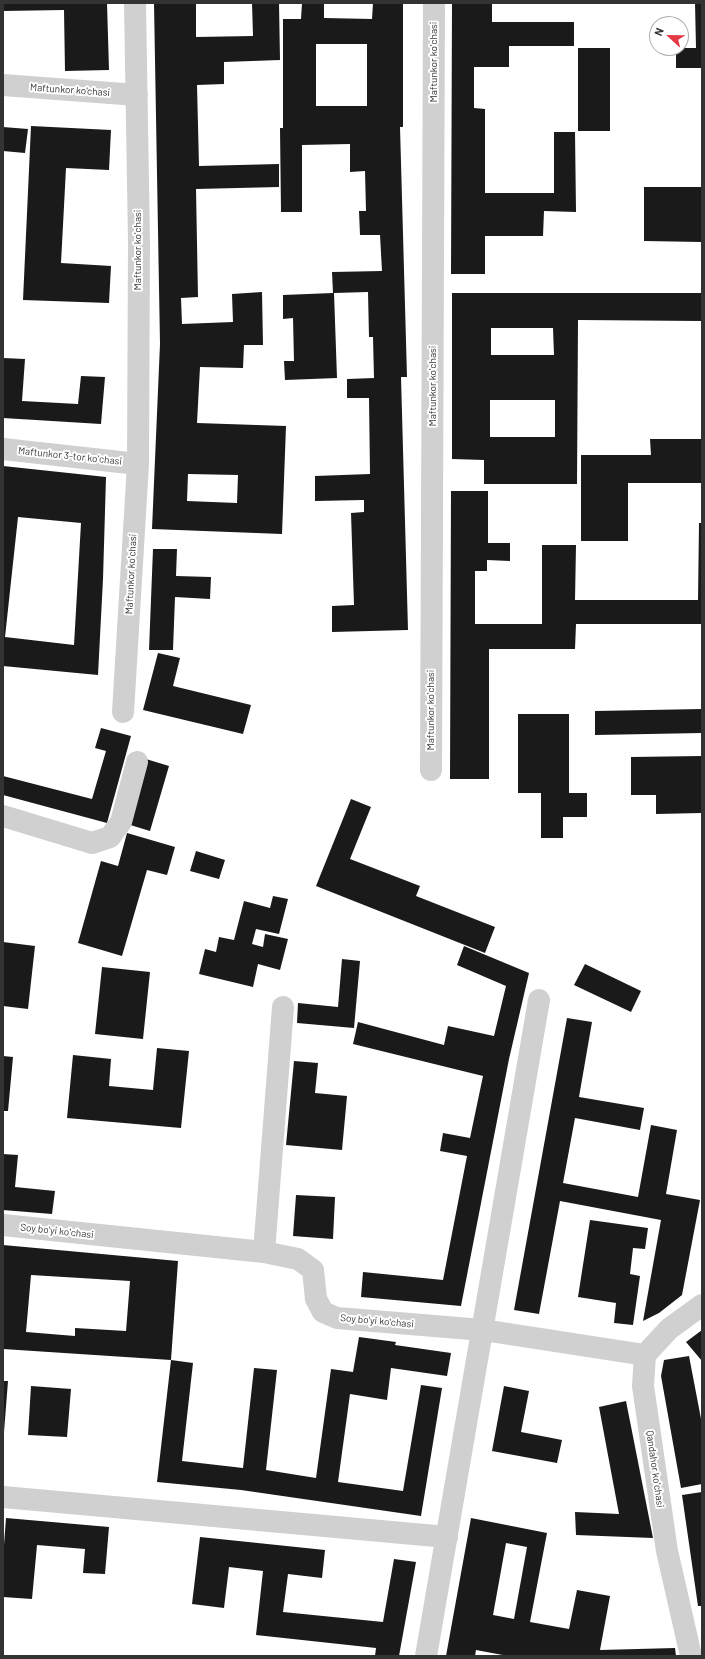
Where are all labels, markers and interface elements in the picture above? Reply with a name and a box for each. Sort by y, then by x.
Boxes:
north arrow [649,16,689,56]
street label: Maftunkor koʻchasi [428,22,440,102]
text: N [651,26,666,38]
street label: Maftunkor ko'chasi [30,81,110,99]
street label: Maftunkor koʻchasi [132,210,144,290]
street label: Maftunkor koʻchasi [427,346,439,426]
street label: Maftunkor 3-tor koʼchasi [17,445,123,467]
street label: Maftunkor koʻchasi [123,533,139,615]
street label: Maftunkor koʻchasi [425,670,437,750]
street label: Soy boʻyi koʻchasi [20,1221,94,1241]
street label: Soy boʻyi koʻchasi [340,1312,414,1330]
street label: Qandahor koʻchasi [644,1430,666,1508]

